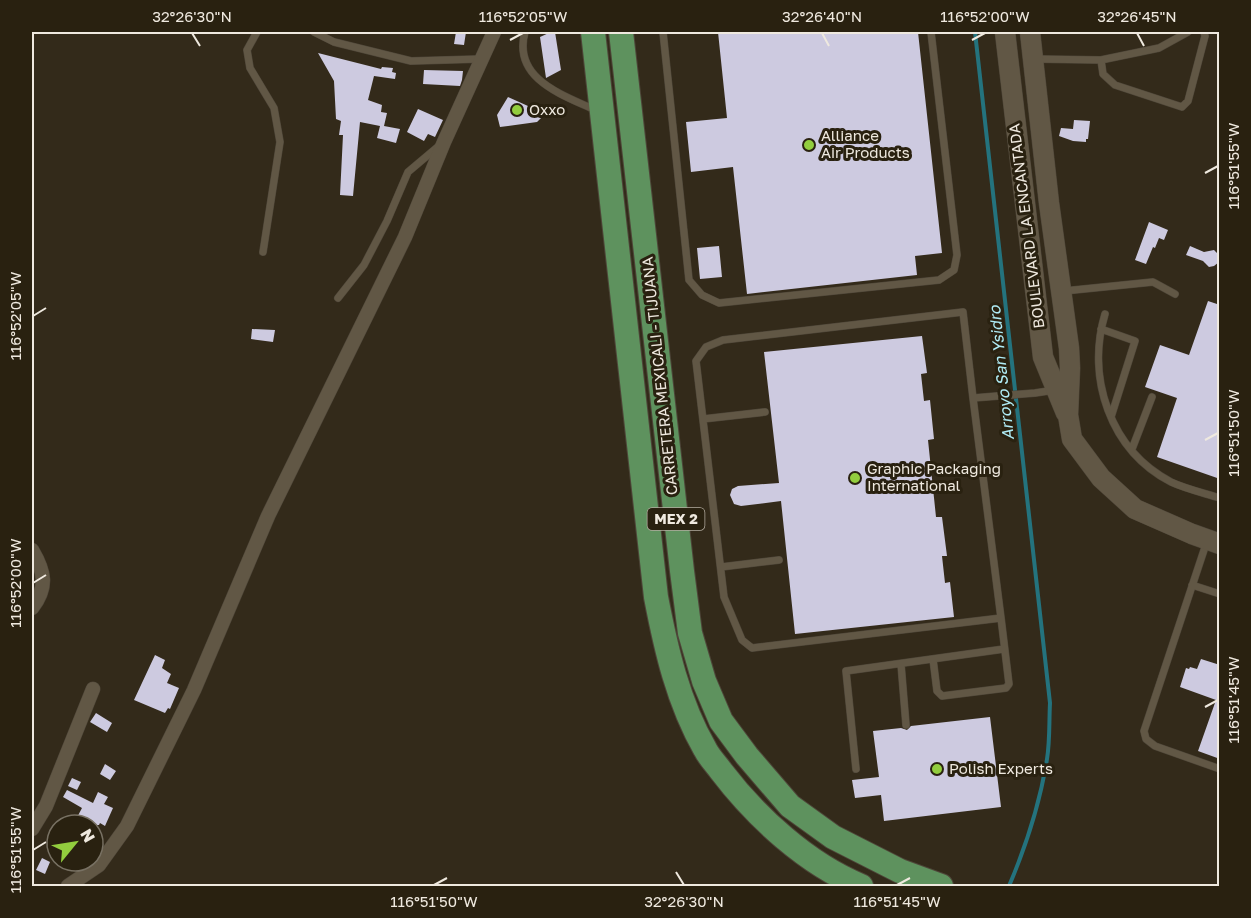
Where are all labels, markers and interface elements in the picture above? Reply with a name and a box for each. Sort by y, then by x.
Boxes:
text: 32°26'30"N [152,7,232,25]
text: 116°52'05"W [479,7,567,25]
text: 32°26'40"N [782,7,862,25]
text: 116°52'00"W [940,7,1030,25]
text: 32°26'45"N [1097,7,1177,25]
place label: Oxxo [529,100,565,118]
marker: Oxxo [510,103,524,117]
street label: BOULEVARD LA ENCANTADA [1005,123,1048,330]
text: 116°51'55"W [1224,123,1242,209]
place label: Alliance Air Products [821,126,910,161]
marker: Alliance Air Products [802,138,816,152]
street label: CARRETERA MEXICALI - TIJUANA [638,256,680,496]
text: 116°52'05"W [6,272,24,360]
water label: Arroyo San Ysidro [984,303,1018,441]
text: 116°51'50"W [1224,389,1242,477]
place label: Graphic Packaging International [867,459,1001,494]
marker: Graphic Packaging International [848,471,862,485]
road number: MEX 2 [648,508,704,530]
text: 116°52'00"W [6,538,24,628]
text: 116°51'45"W [1224,656,1242,744]
place label: Polish Experts [949,759,1053,777]
marker: Polish Experts [930,762,944,776]
text: 116°51'55"W [6,807,24,893]
north arrow [45,813,105,873]
text: N [76,825,100,846]
text: 116°51'50"W [390,892,478,910]
text: 32°26'30"N [644,892,724,910]
text: 116°51'45"W [853,892,941,910]

